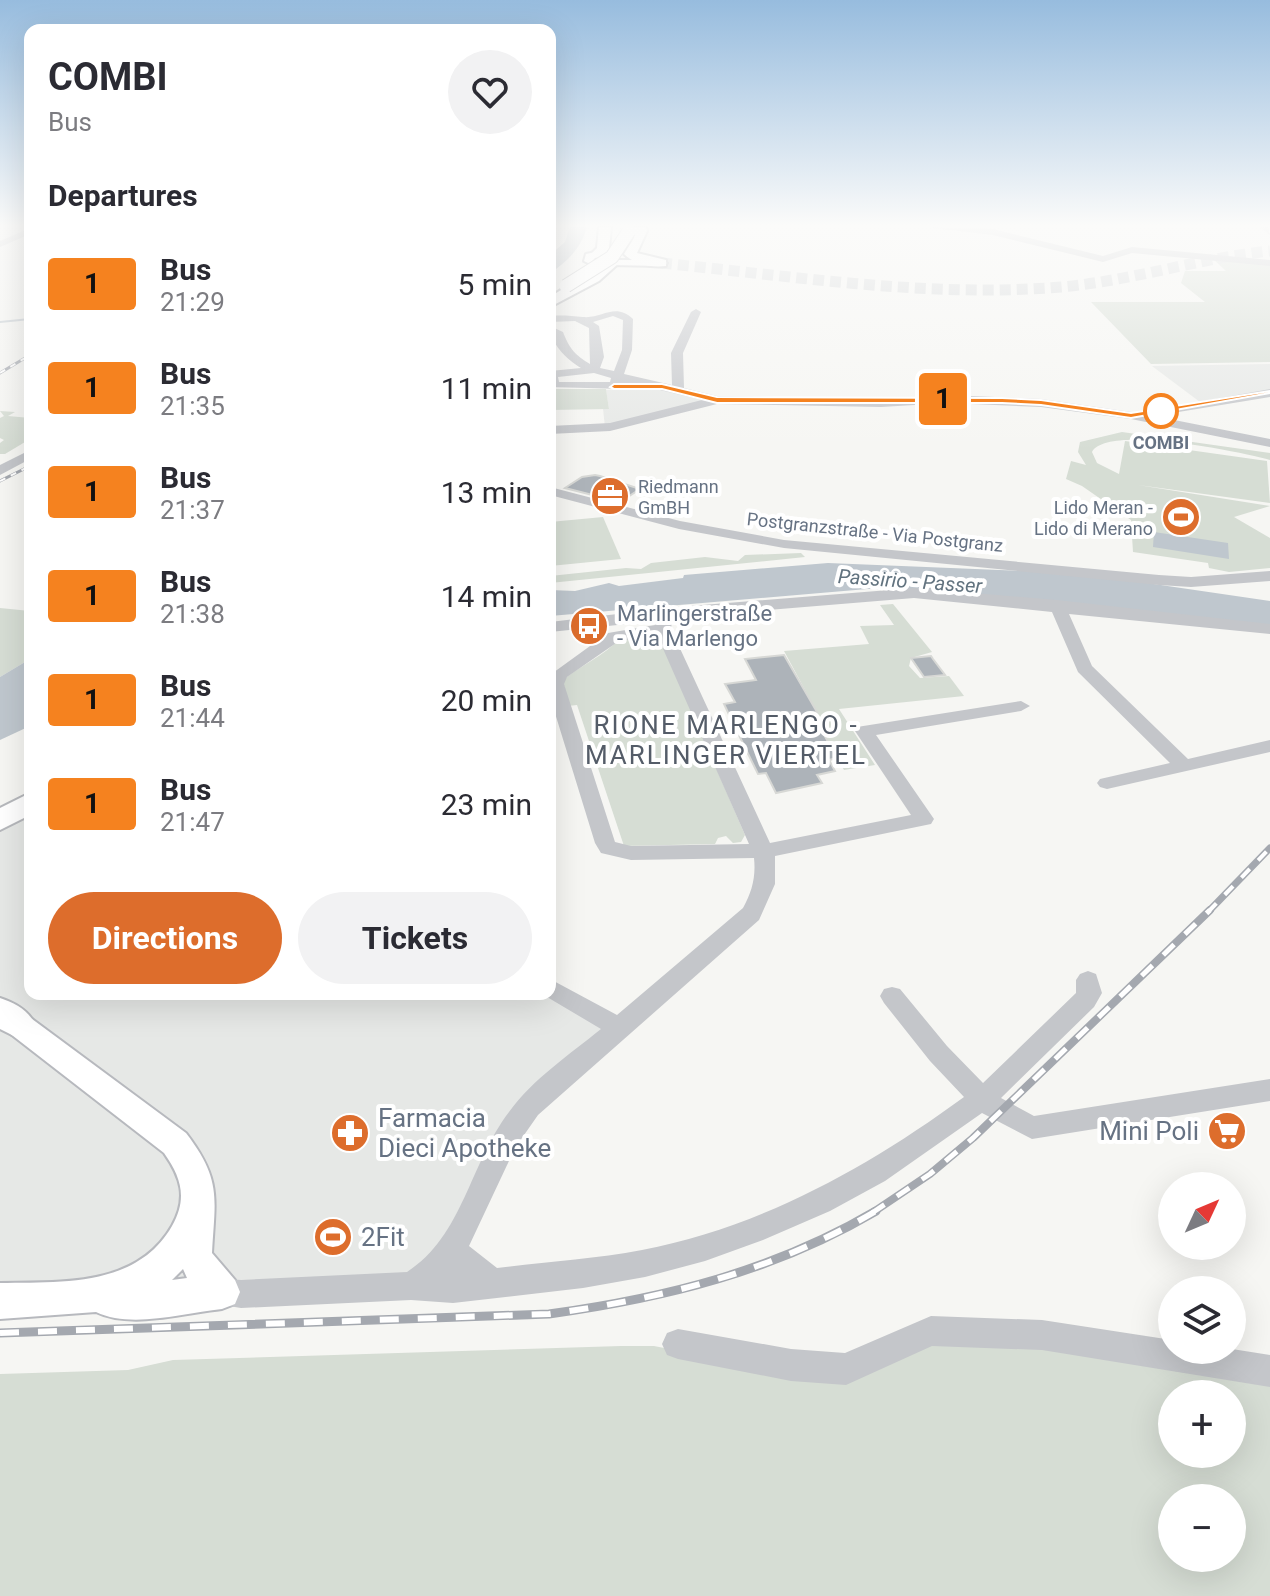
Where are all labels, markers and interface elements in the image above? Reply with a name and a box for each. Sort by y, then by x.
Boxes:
button: heart [448,50,532,134]
text: COMBI [48,55,168,99]
text: Bus [48,107,92,137]
text: Departures [48,178,198,213]
text: Bus [160,252,211,287]
text: 1 [84,267,100,300]
text: 5 min [458,267,532,302]
text: 21:29 [160,287,225,317]
text: Bus [160,356,211,391]
text: 1 [84,371,100,404]
text: 11 min [441,371,532,406]
line badge: 1 [917,373,969,425]
text: 1 [935,382,951,415]
text: 21:35 [160,391,225,421]
marker: COMBI [1144,394,1178,428]
place label: COMBI [1133,432,1189,453]
text: Bus [160,460,211,495]
text: 1 [84,475,100,508]
text: 13 min [441,475,532,510]
office icon: Riedmann GmBH [589,475,631,517]
place label: Riedmann GmBH [638,476,719,518]
text: 21:37 [160,495,225,525]
sports icon: Lido Meran - Lido di Merano [1160,496,1202,538]
place label: Lido Meran - Lido di Merano [1034,497,1153,539]
street label: Postgranzstraße - Via Postgranz [746,508,1004,556]
text: Bus [160,564,211,599]
water label: Passirio - Passer [837,564,984,598]
text: 1 [84,579,100,612]
text: 14 min [441,579,532,614]
text: 21:38 [160,599,225,629]
place label: Marlingerstraße - Via Marlengo [617,601,772,651]
bus stop icon: Marlingerstraße - Via Marlengo [568,605,610,647]
text: Bus [160,668,211,703]
text: 1 [84,683,100,716]
text: 20 min [441,683,532,718]
text: 21:44 [160,703,225,733]
district label: RIONE MARLENGO - MARLINGER VIERTEL [585,710,867,770]
text: Bus [160,772,211,807]
text: 1 [84,787,100,820]
text: 23 min [441,787,532,822]
text: 21:47 [160,807,225,837]
button: Directions [48,892,282,984]
button: Tickets [298,892,532,984]
place label: Farmacia Dieci Apotheke [378,1103,551,1163]
supermarket icon: Mini Poli [1206,1110,1248,1152]
pharmacy icon: Farmacia Dieci Apotheke [329,1112,371,1154]
place label: Mini Poli [1099,1116,1199,1146]
north arrow [1158,1172,1246,1260]
map controls [1158,1172,1246,1572]
sports icon: 2Fit [312,1216,354,1258]
place label: 2Fit [361,1222,405,1252]
button: layers [1158,1276,1246,1364]
button: + [1158,1380,1246,1468]
button: − [1158,1484,1246,1572]

